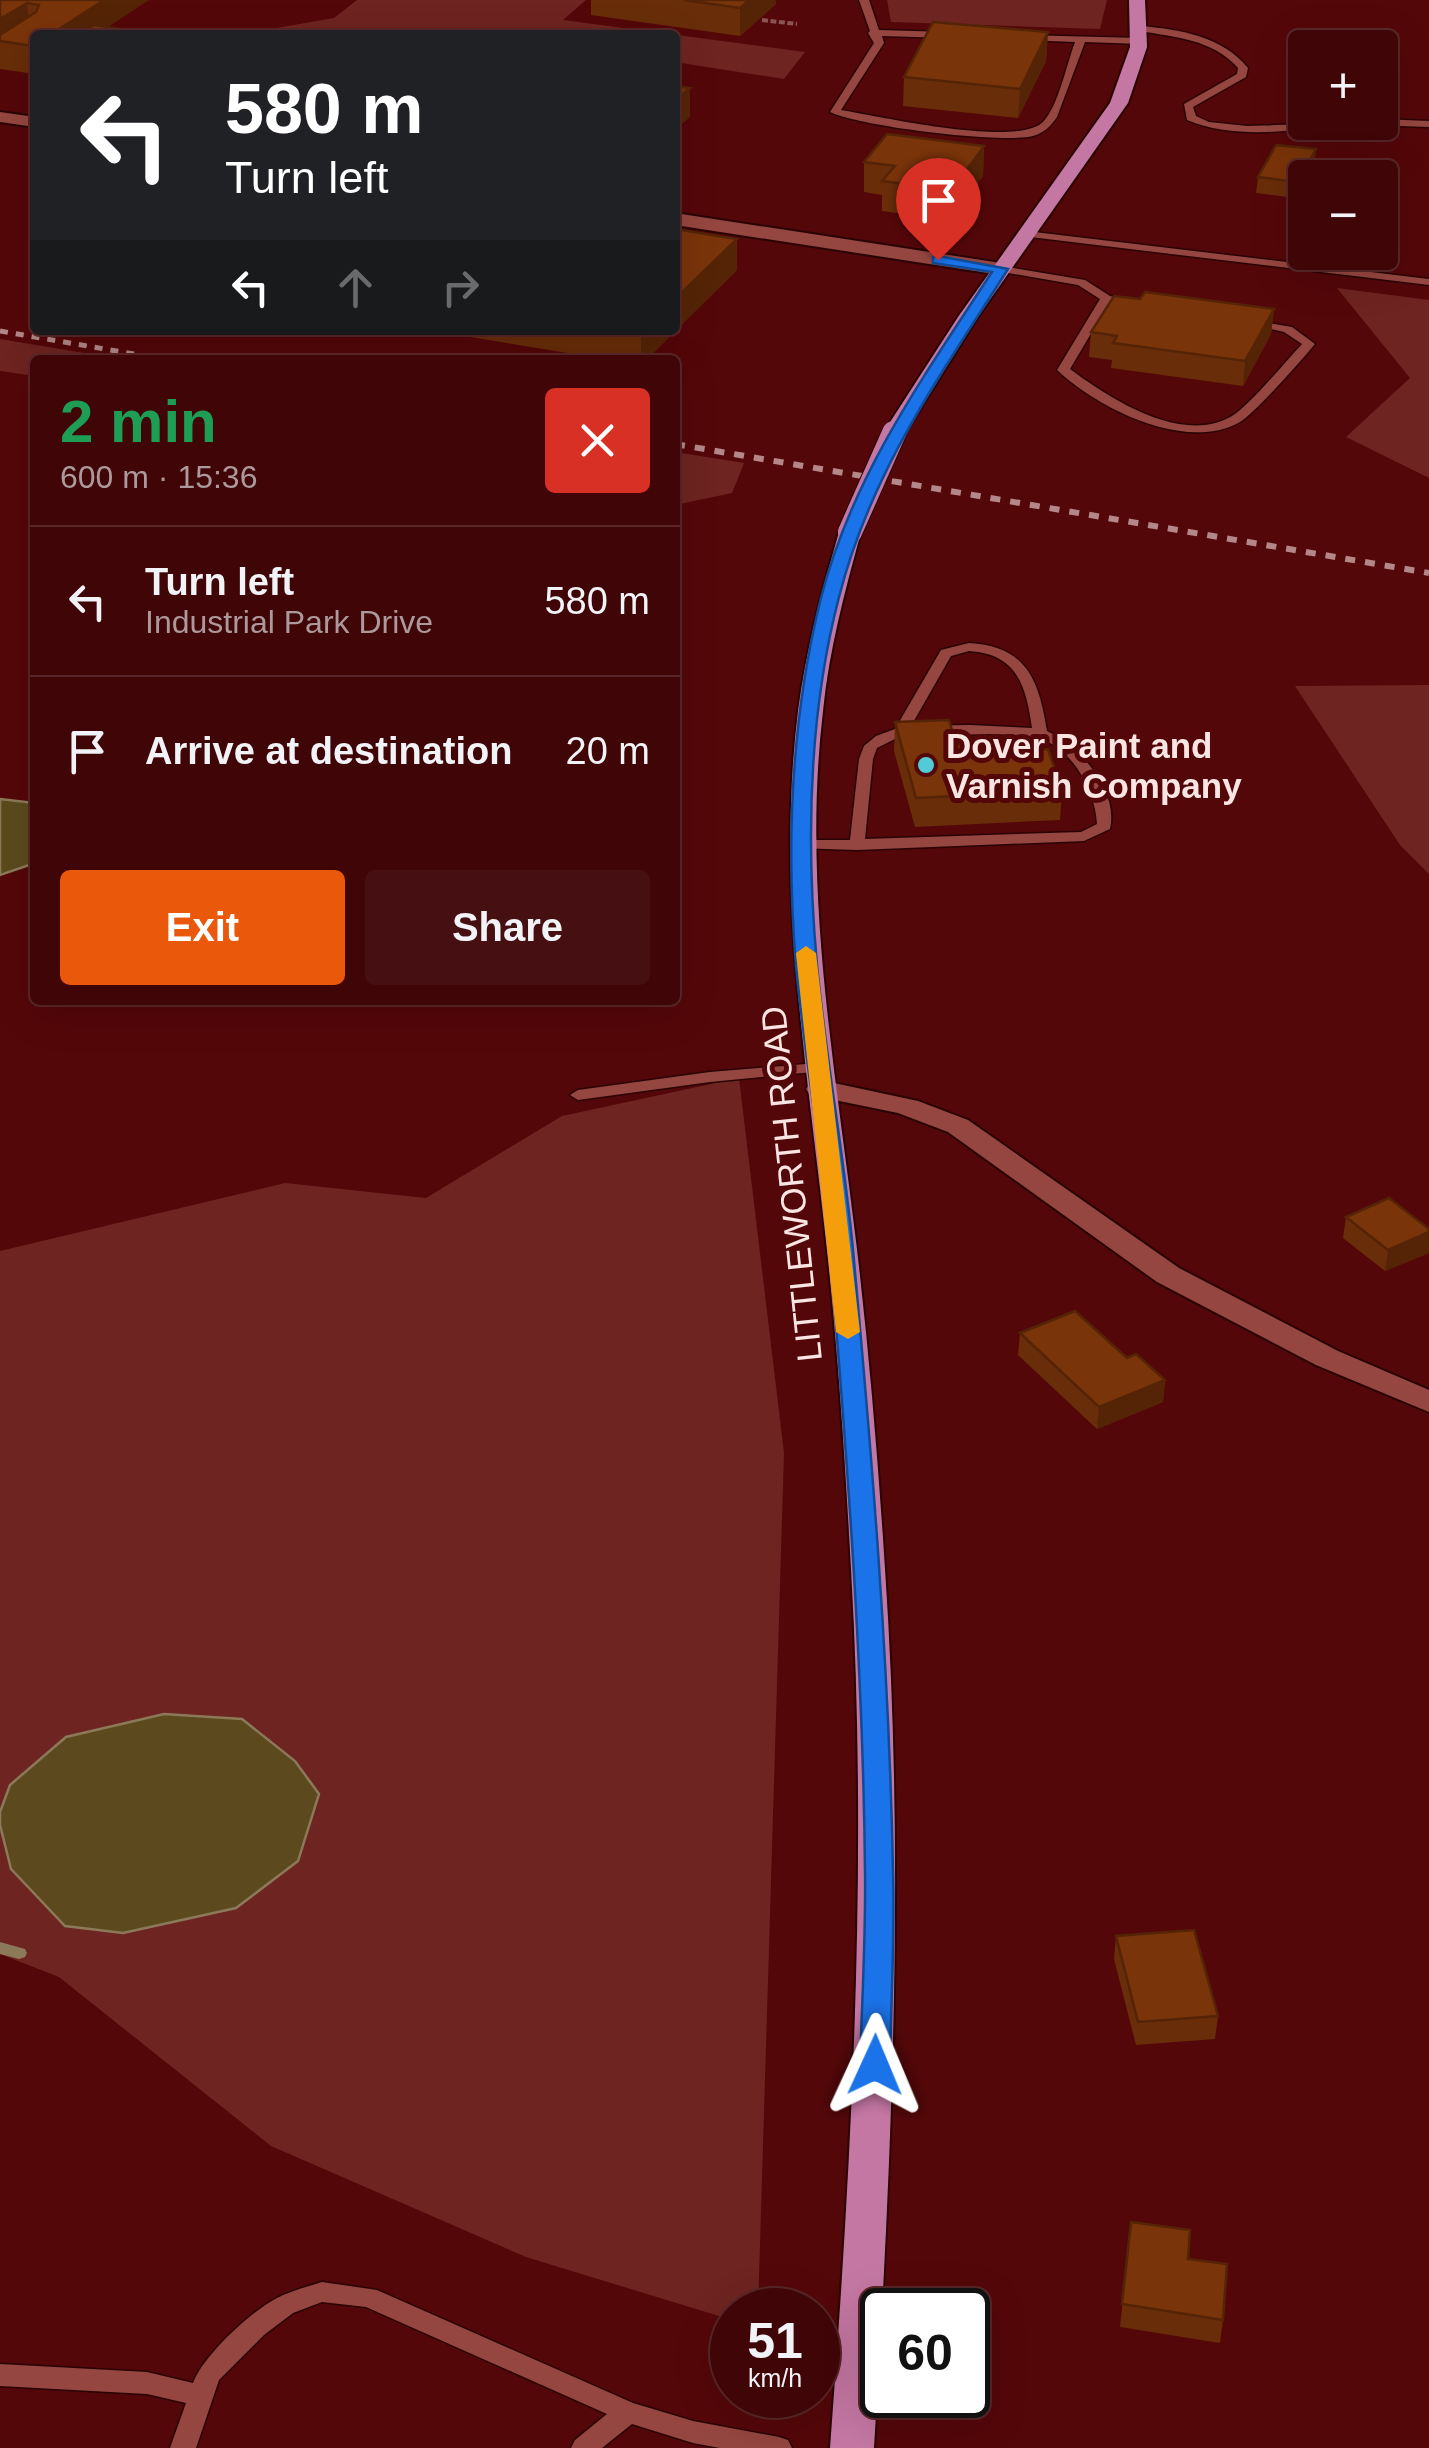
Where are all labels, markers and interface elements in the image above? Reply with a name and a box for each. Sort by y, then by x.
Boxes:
map controls [1288,30,1398,270]
button: + [1288,30,1398,140]
icon: left [60,70,190,200]
text: 580 m [225,70,423,148]
text: Turn left [225,152,388,203]
pin [896,158,981,261]
button: − [1288,160,1398,270]
icon: arrive [911,173,966,228]
icon: left [223,260,278,315]
icon: ahead [328,260,383,315]
icon: right [433,260,488,315]
text: 2 min [60,388,217,455]
button: close [545,388,650,493]
text: 600 m · 15:36 [60,459,257,495]
text: Turn left [145,561,294,603]
icon: left [60,574,115,629]
text: 580 m [544,580,650,622]
text: Industrial Park Drive [145,604,433,640]
icon: arrive [60,724,115,779]
place label: Dover Paint and Varnish Company [946,726,1242,805]
text: Arrive at destination [145,730,512,772]
text: 20 m [566,730,650,772]
marker: Dover Paint and Varnish Company [915,754,937,776]
button: Exit [60,870,345,985]
button: Share [365,870,650,985]
street label: LITTLEWORTH ROAD [753,1004,829,1364]
position arrow [823,2013,927,2117]
speed limit sign: 60 [860,2288,990,2418]
text: 51 [747,2313,803,2369]
text: km/h [748,2364,802,2392]

